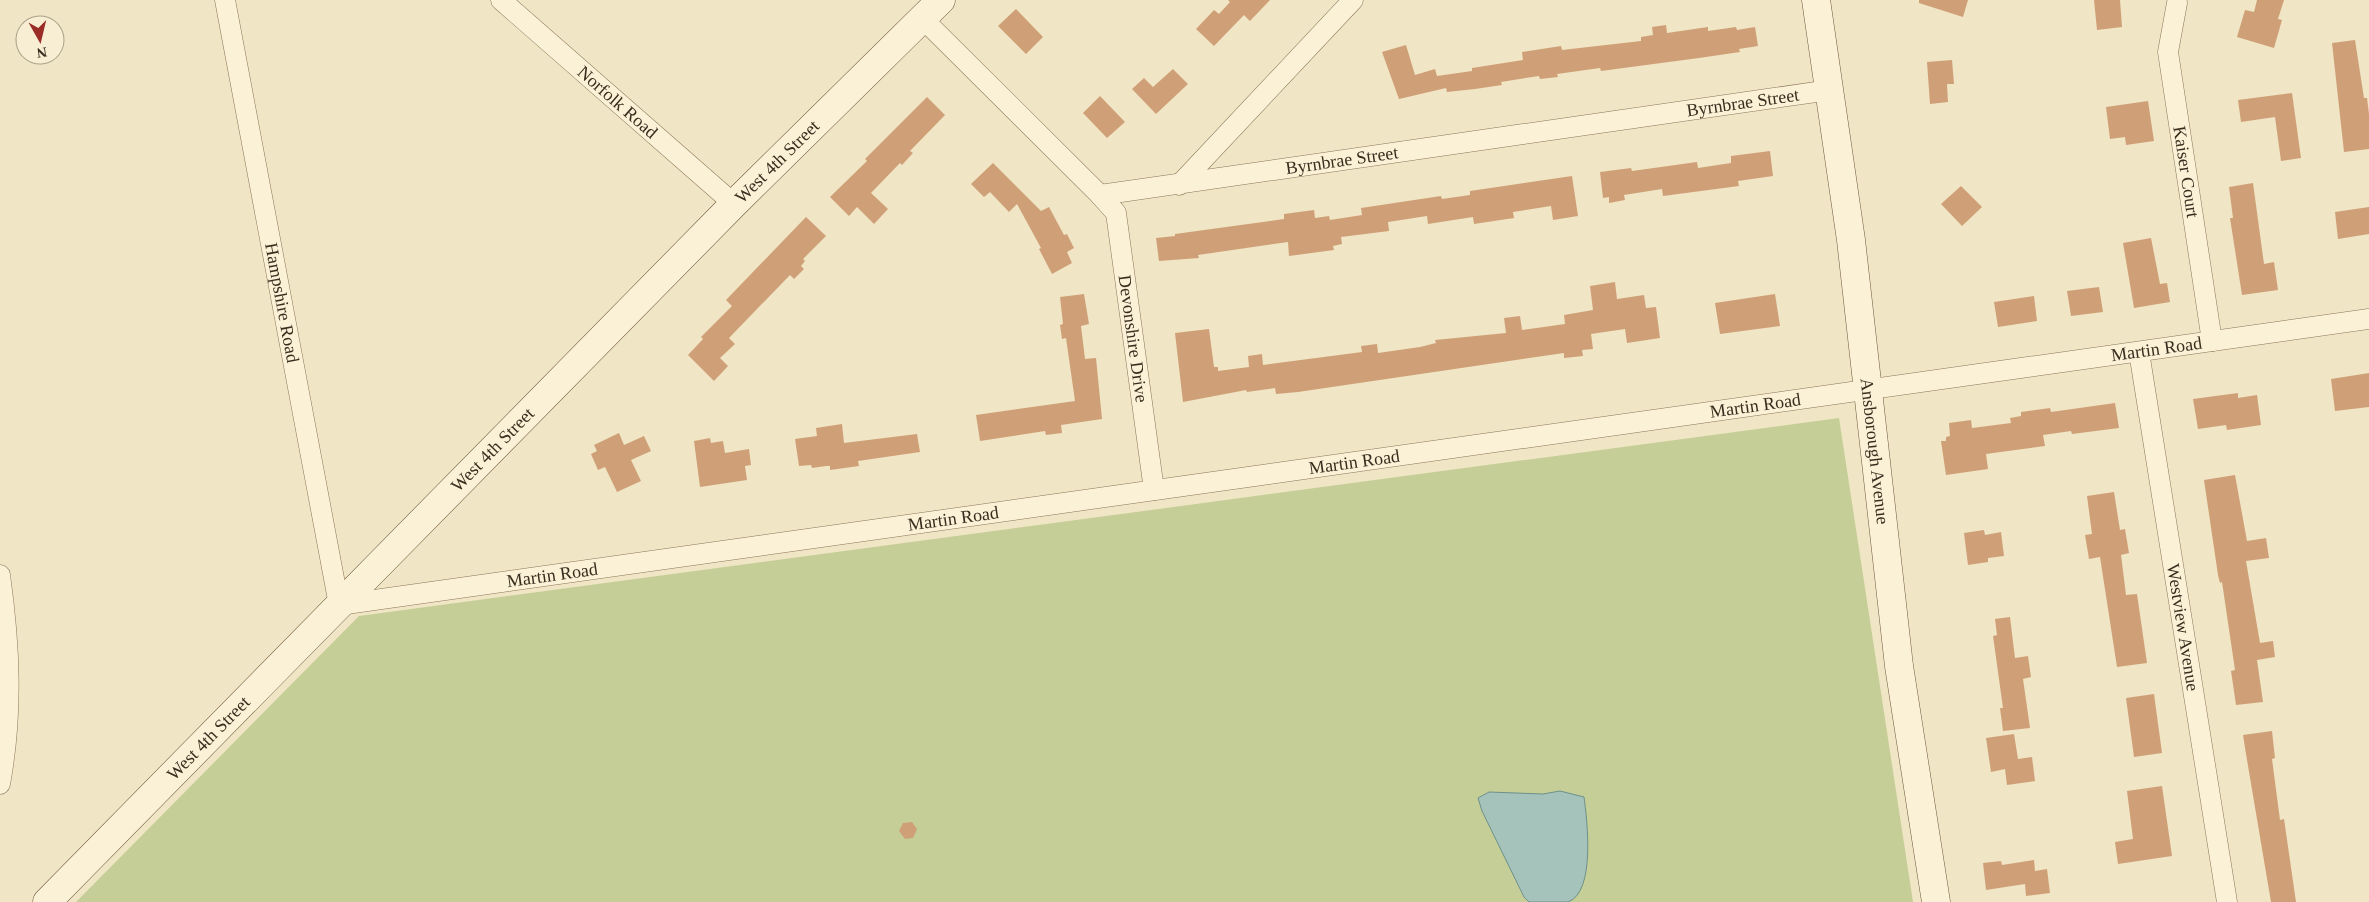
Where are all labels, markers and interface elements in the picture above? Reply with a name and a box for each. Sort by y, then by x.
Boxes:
north arrow [15,15,65,65]
text: N [36,44,48,61]
street label: Norfolk Road [574,62,662,142]
street label: Byrnbrae Street [1685,85,1800,121]
street label: West 4th Street [731,116,823,207]
street label: Kaiser Court [2169,125,2203,219]
street label: Byrnbrae Street [1284,142,1400,178]
street label: Hampshire Road [261,241,303,364]
street label: Devonshire Drive [1115,274,1152,404]
street label: Martin Road [2110,333,2203,365]
street label: Ansborough Avenue [1857,377,1893,525]
street label: Martin Road [1709,389,1802,422]
street label: West 4th Street [447,403,538,496]
street label: Martin Road [1308,446,1401,478]
street label: Martin Road [907,502,1000,535]
street label: Martin Road [506,559,599,591]
street label: Westview Avenue [2163,562,2203,693]
street label: West 4th Street [163,692,254,784]

